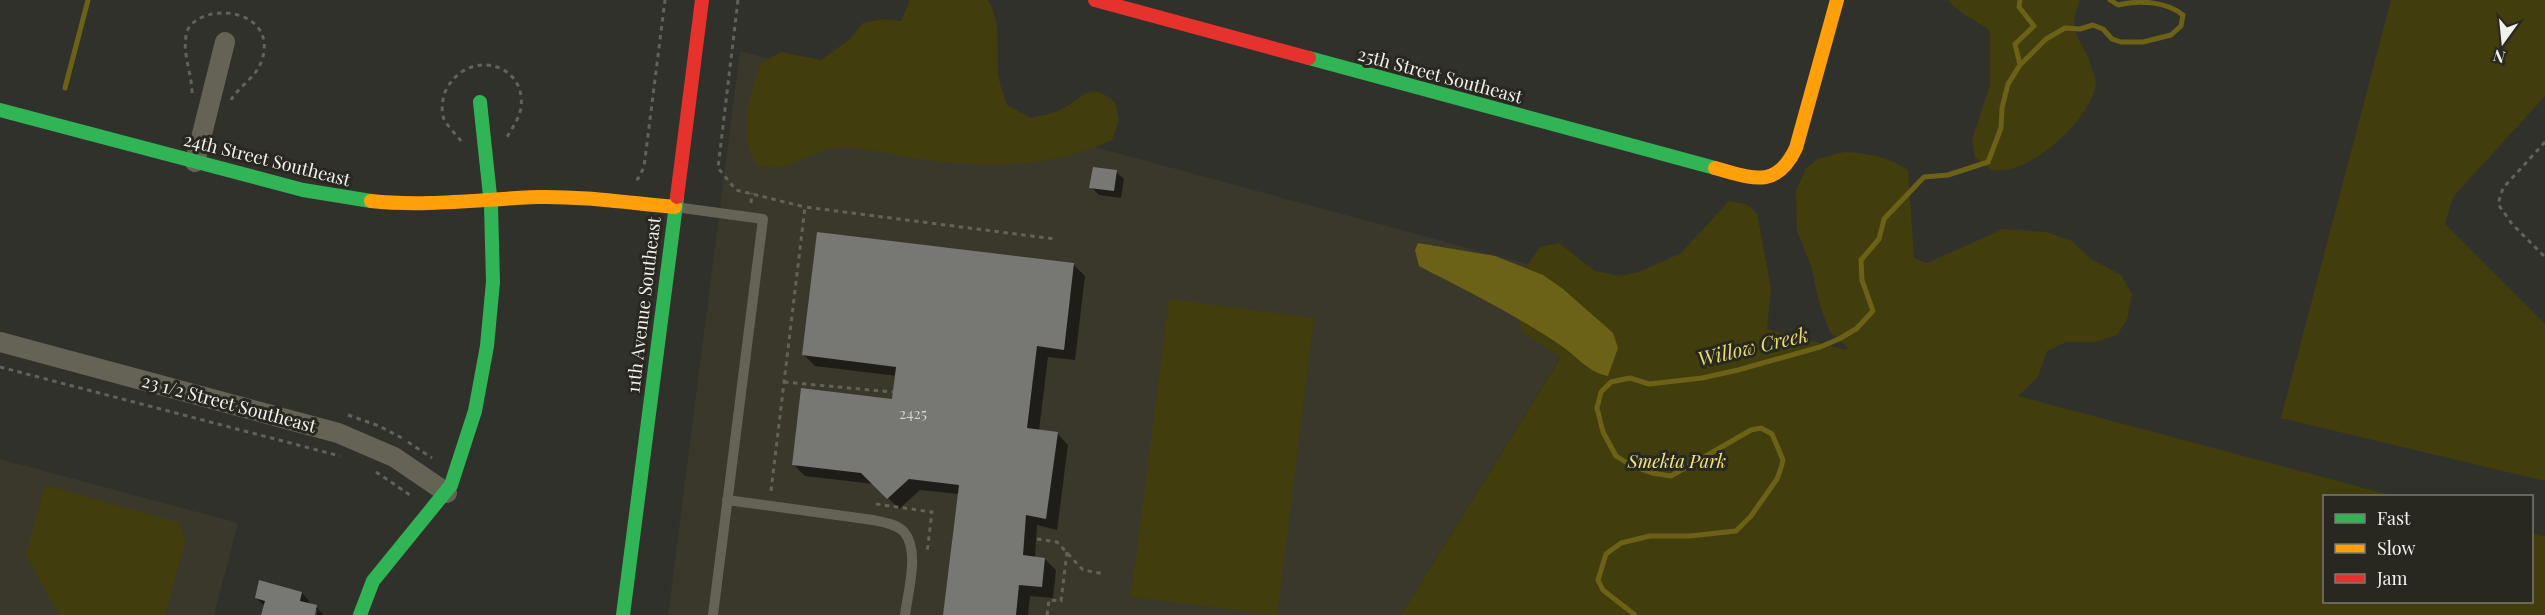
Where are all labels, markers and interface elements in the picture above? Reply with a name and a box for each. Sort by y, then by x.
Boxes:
north arrow [2473,12,2533,72]
street label: 25th Street Southeast [1355,42,1526,109]
text: N [2490,45,2507,69]
street label: 24th Street Southeast [181,127,354,192]
street label: 11th Avenue Southeast [620,215,666,394]
water label: Willow Creek [1695,320,1811,371]
street label: 23 1/2 Street Southeast [140,368,320,438]
house number: 2425 [899,403,927,423]
park label: Smekta Park [1627,449,1726,473]
legend [2323,495,2533,603]
text: Fast [2377,506,2411,530]
text: Slow [2377,536,2415,560]
text: Jam [2376,566,2407,590]

